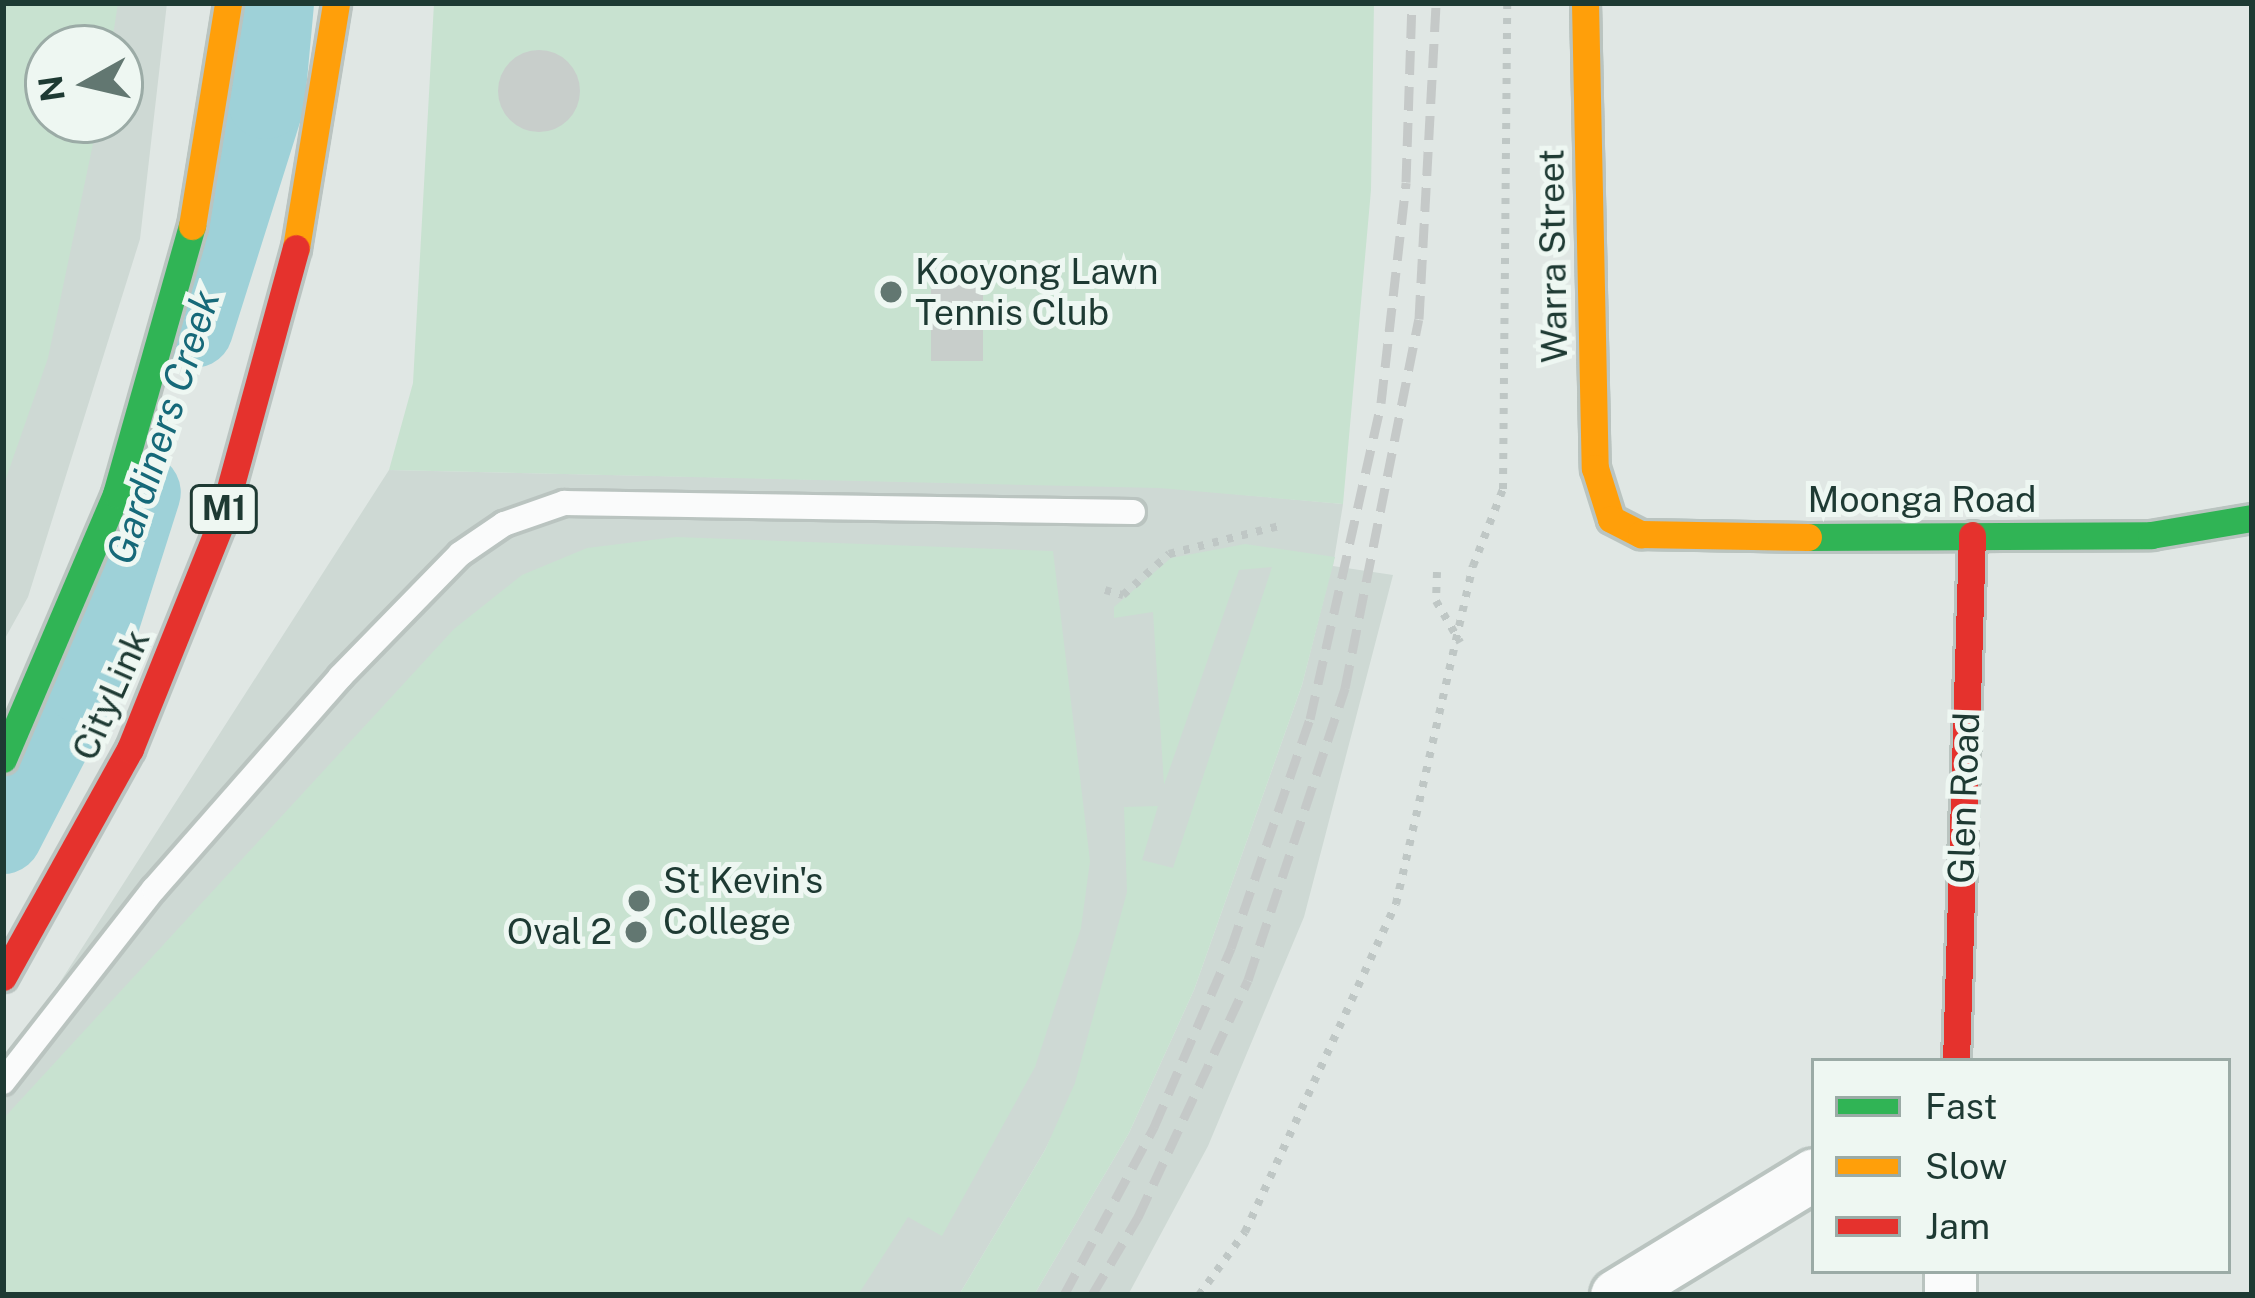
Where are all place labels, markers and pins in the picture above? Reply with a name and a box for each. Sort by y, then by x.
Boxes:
place label: Kooyong Lawn Tennis Club [915,249,1159,334]
marker: Kooyong Lawn Tennis Club [878,279,904,305]
place label: St Kevin's College [663,858,823,943]
marker: St Kevin's College [626,888,652,914]
place label: Oval 2 [507,910,612,954]
marker: Oval 2 [623,919,649,945]

